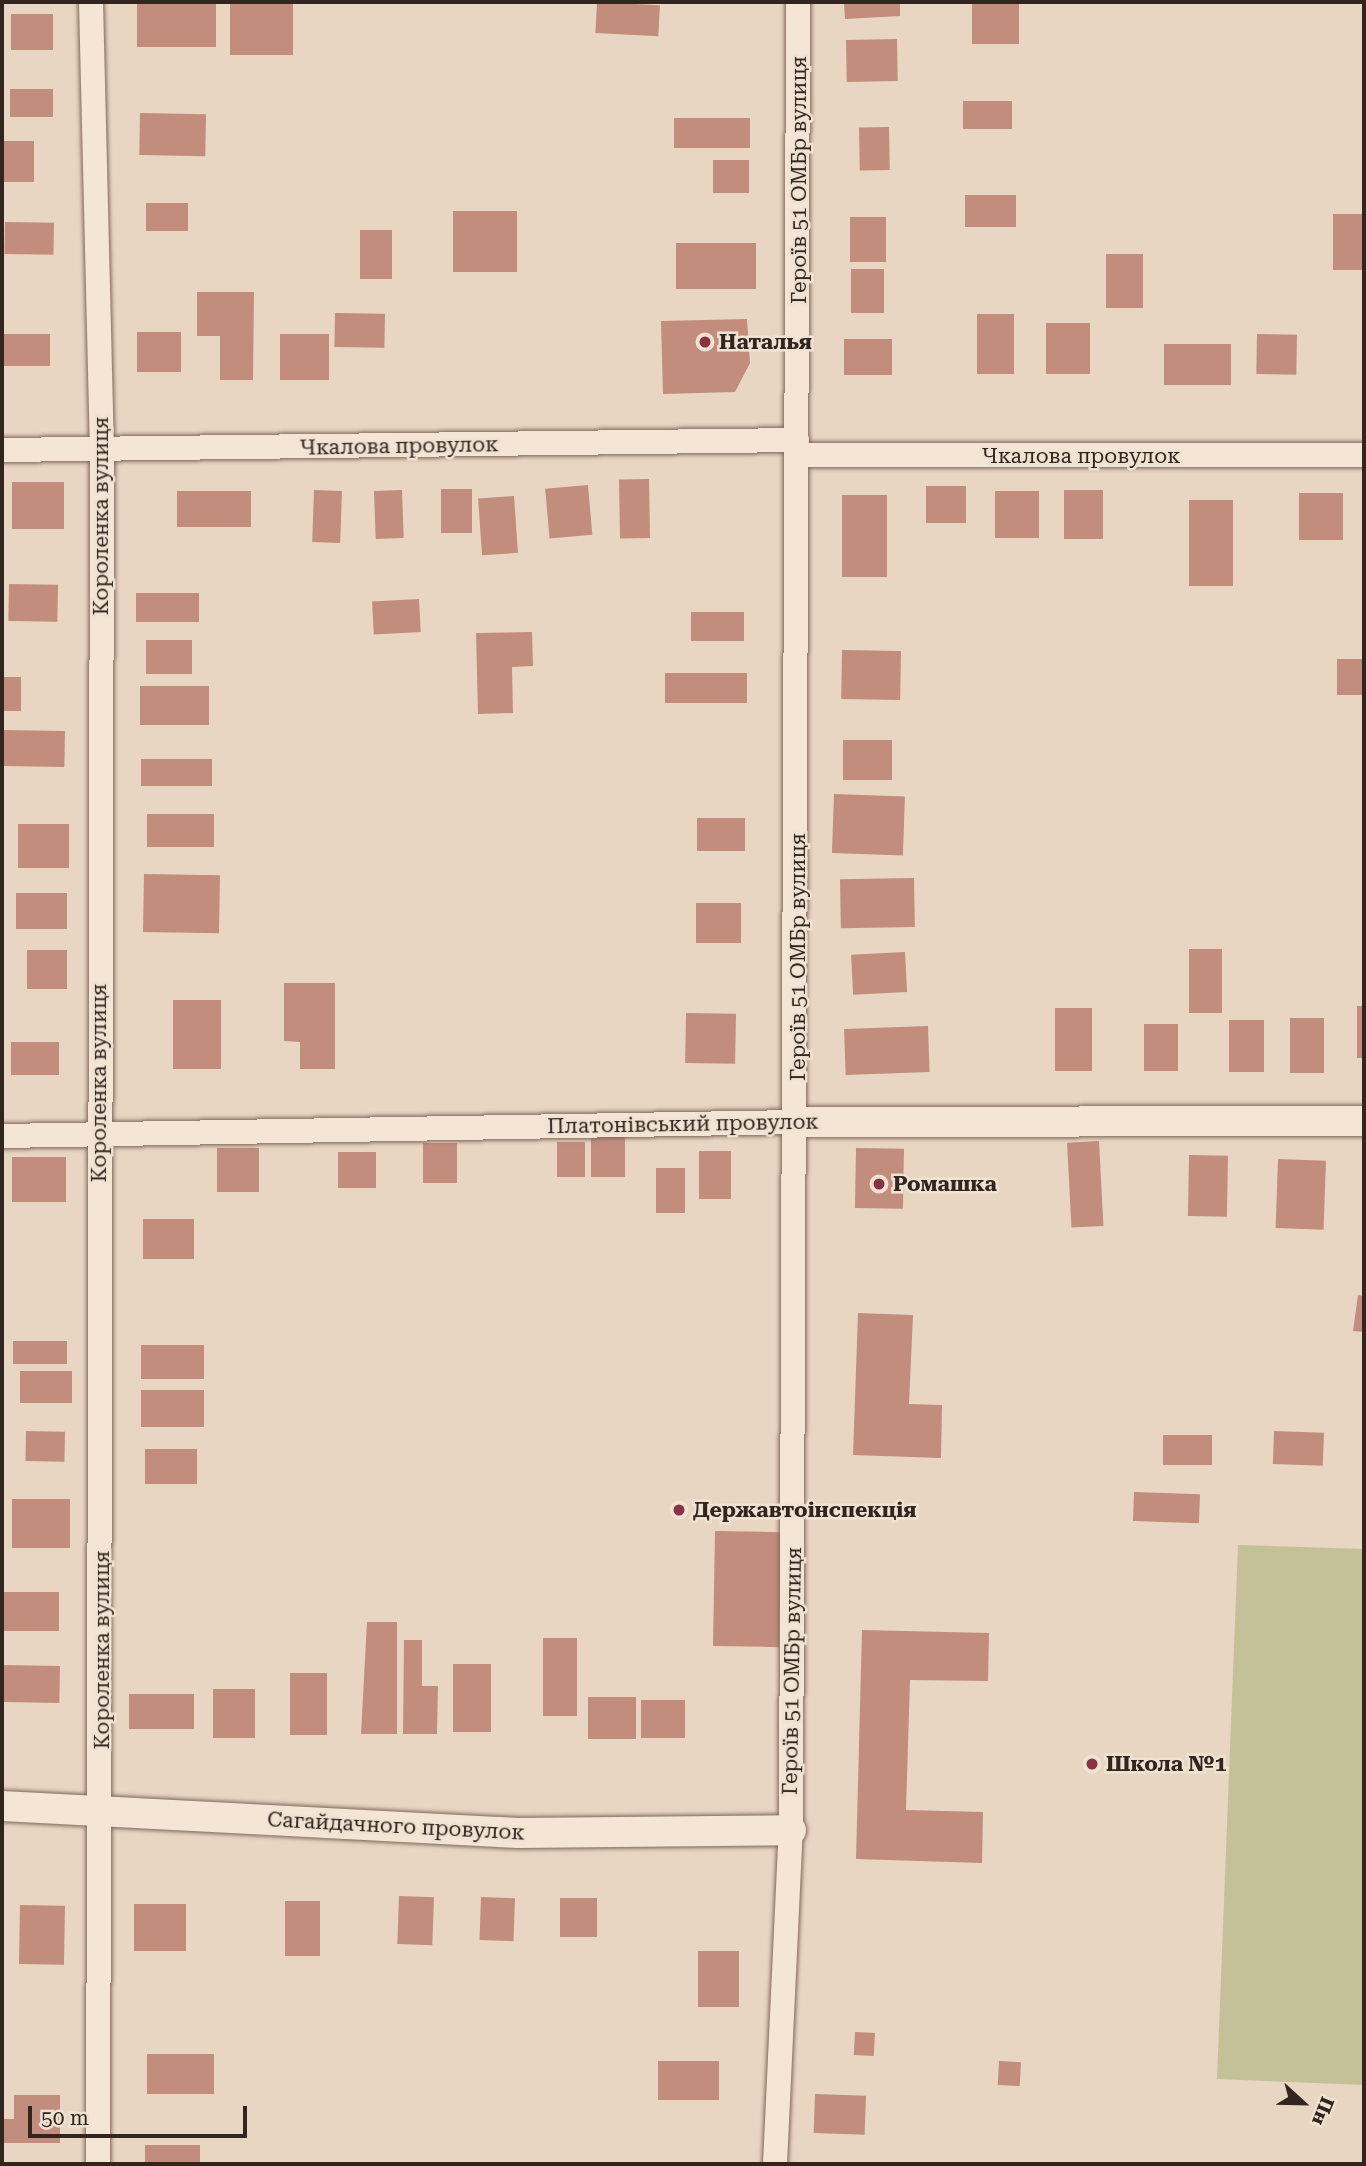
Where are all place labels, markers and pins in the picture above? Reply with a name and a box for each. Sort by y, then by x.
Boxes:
place label: Наталья [719,329,812,355]
marker: Наталья [697,334,713,350]
place label: Ромашка [893,1171,997,1197]
marker: Ромашка [871,1176,887,1192]
place label: Державтоінспекція [693,1497,916,1523]
marker: Державтоінспекція [671,1502,687,1518]
place label: Школа №1 [1106,1751,1226,1777]
marker: Школа №1 [1084,1756,1100,1772]

